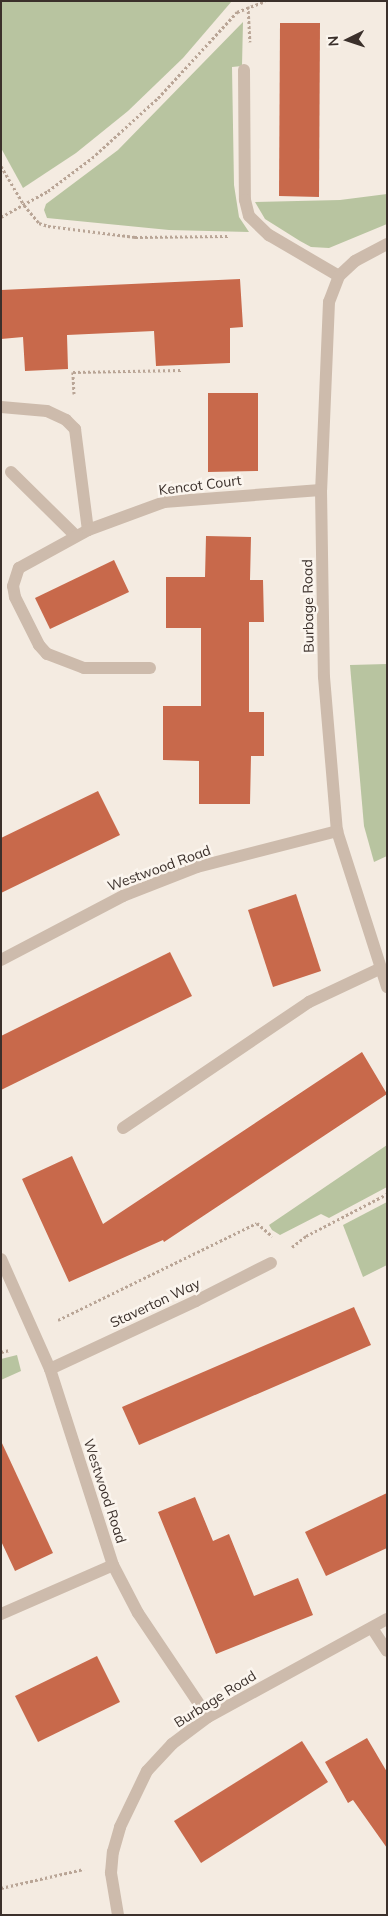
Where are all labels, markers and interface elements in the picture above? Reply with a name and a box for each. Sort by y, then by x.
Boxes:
north arrow [323,15,373,65]
text: N [324,35,342,47]
street label: Kencot Court [158,472,242,498]
street label: Burbage Road [299,559,317,653]
street label: Westwood Road [105,842,213,894]
street label: Staverton Way [107,1275,203,1331]
street label: Westwood Road [80,1437,130,1545]
street label: Burbage Road [171,1667,259,1731]

